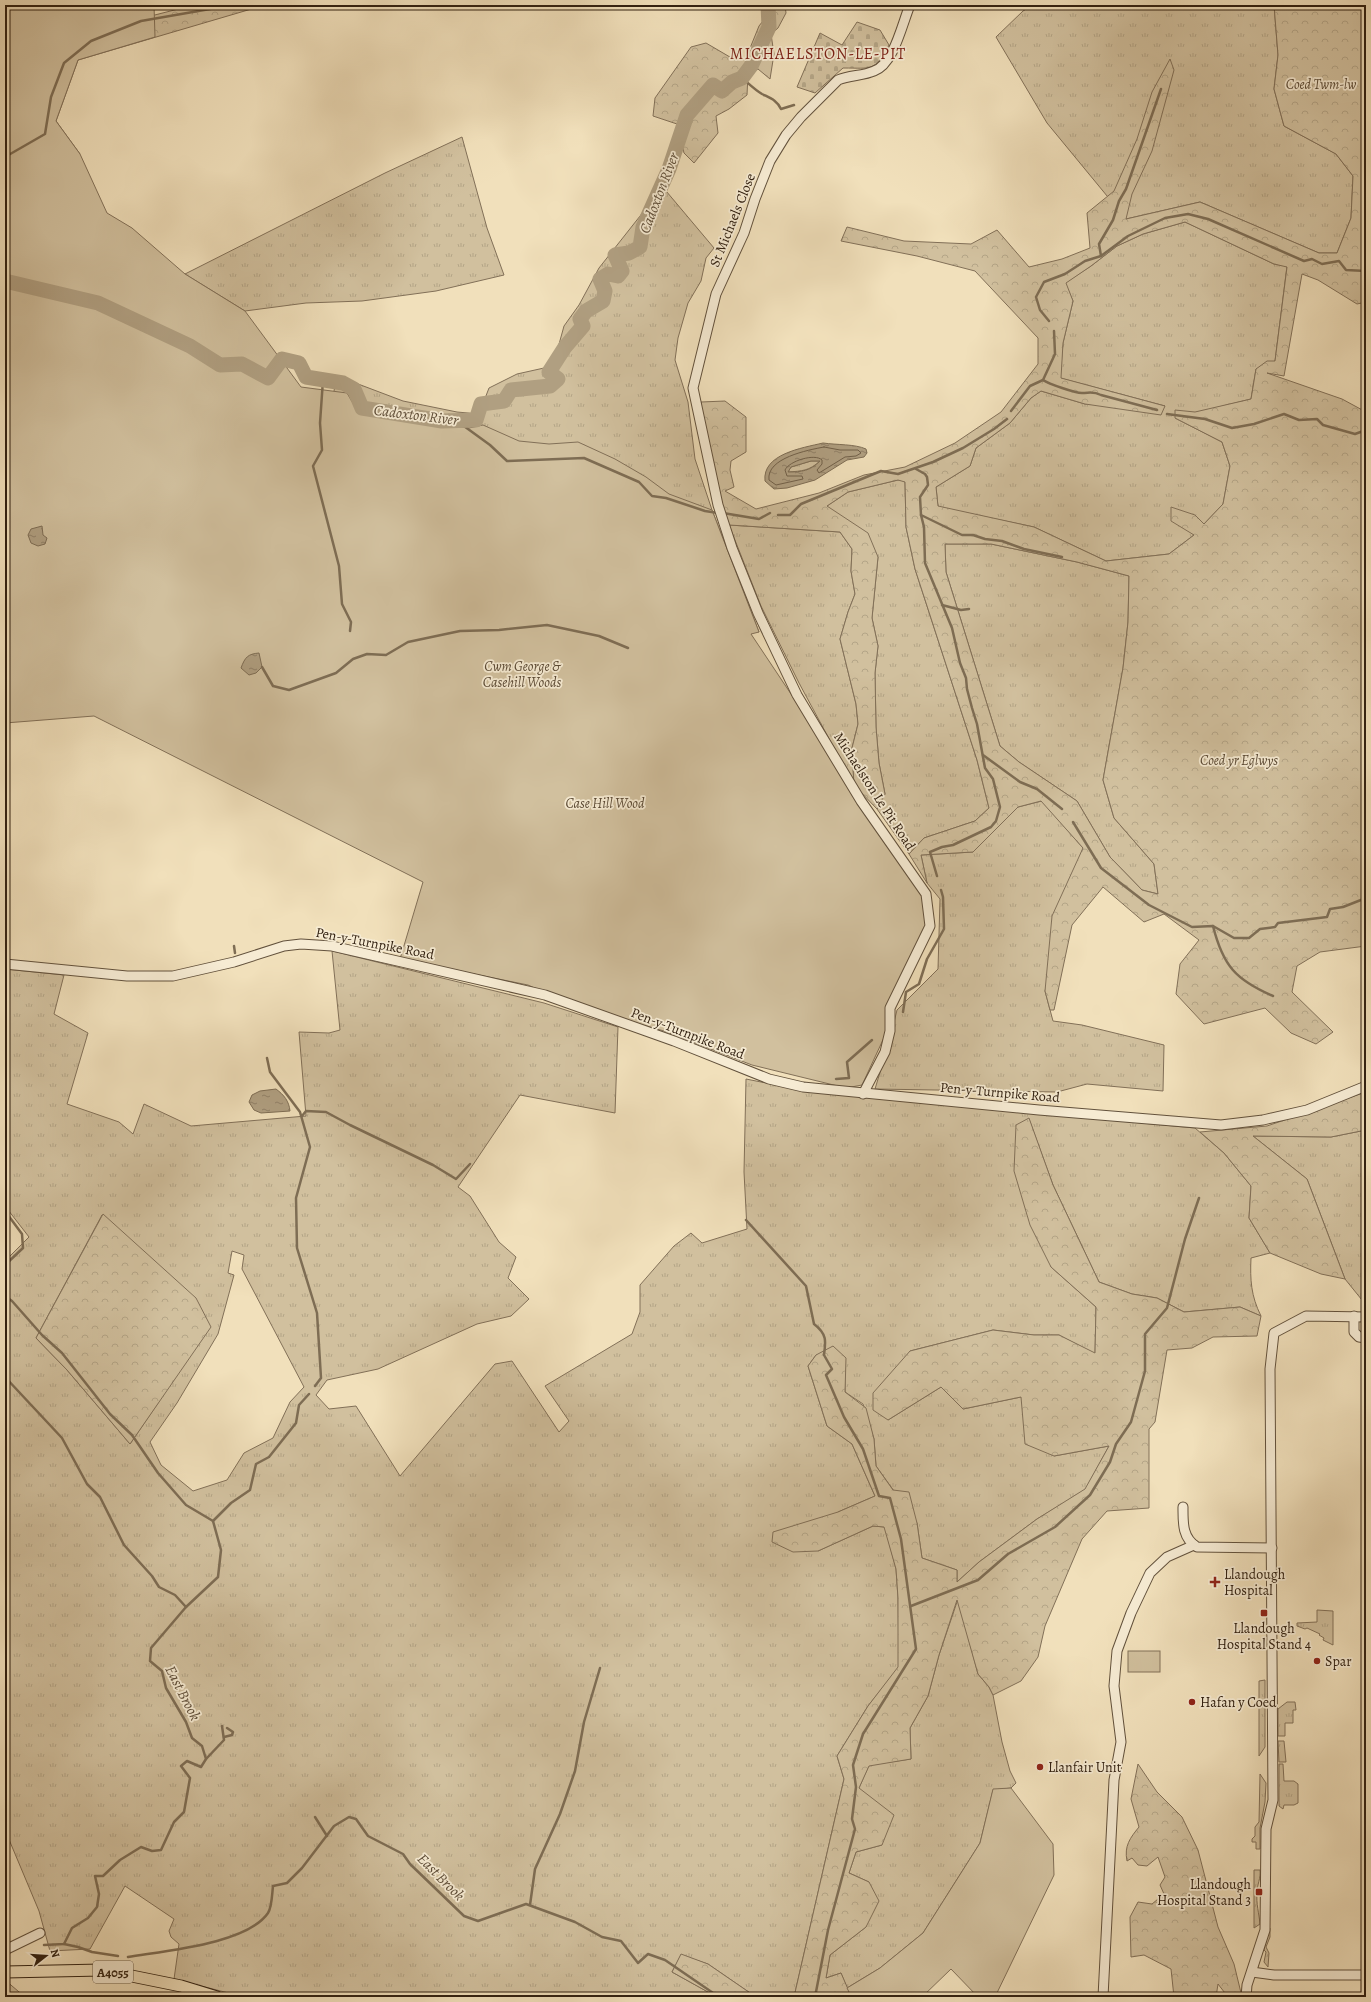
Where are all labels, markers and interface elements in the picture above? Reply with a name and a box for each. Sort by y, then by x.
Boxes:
district label: MICHAELSTON-LE-PIT [730,43,906,65]
park label: Coed Twm-lw [1286,75,1356,94]
water label: Cadoxton River [634,149,684,236]
street label: St Michaels Close [705,170,760,270]
water label: Cadoxton River [373,400,460,430]
park label: Cwm George & Casehill Woods [483,657,562,692]
street label: Michaelston Le Pit Road [829,729,920,854]
park label: Coed yr Eglwys [1200,751,1278,770]
park label: Case Hill Wood [565,794,645,813]
street label: Pen-y-Turnpike Road [314,923,436,964]
street label: Pen-y-Turnpike Road [628,1003,748,1064]
street label: Pen-y-Turnpike Road [939,1078,1061,1107]
place label: Llandough Hospital [1224,1565,1286,1600]
marker: Llandough Hospital [1209,1576,1221,1588]
marker: Llandough Hospital Stand 4 [1259,1608,1269,1618]
place label: Llandough Hospital Stand 4 [1217,1619,1311,1654]
place label: Spar [1325,1652,1352,1671]
marker: Spar [1312,1656,1322,1666]
water label: East Brook [161,1662,206,1724]
place label: Hafan y Coed [1200,1693,1277,1712]
marker: Hafan y Coed [1187,1697,1197,1707]
place label: Llanfair Unit [1048,1758,1122,1777]
marker: Llanfair Unit [1035,1762,1045,1772]
water label: East Brook [413,1849,469,1905]
place label: Llandough Hospital Stand 3 [1157,1875,1252,1910]
marker: Llandough Hospital Stand 3 [1254,1887,1264,1897]
north arrow [26,1936,66,1976]
text: N [47,1947,63,1959]
road number: A4055 [93,1961,133,1983]

